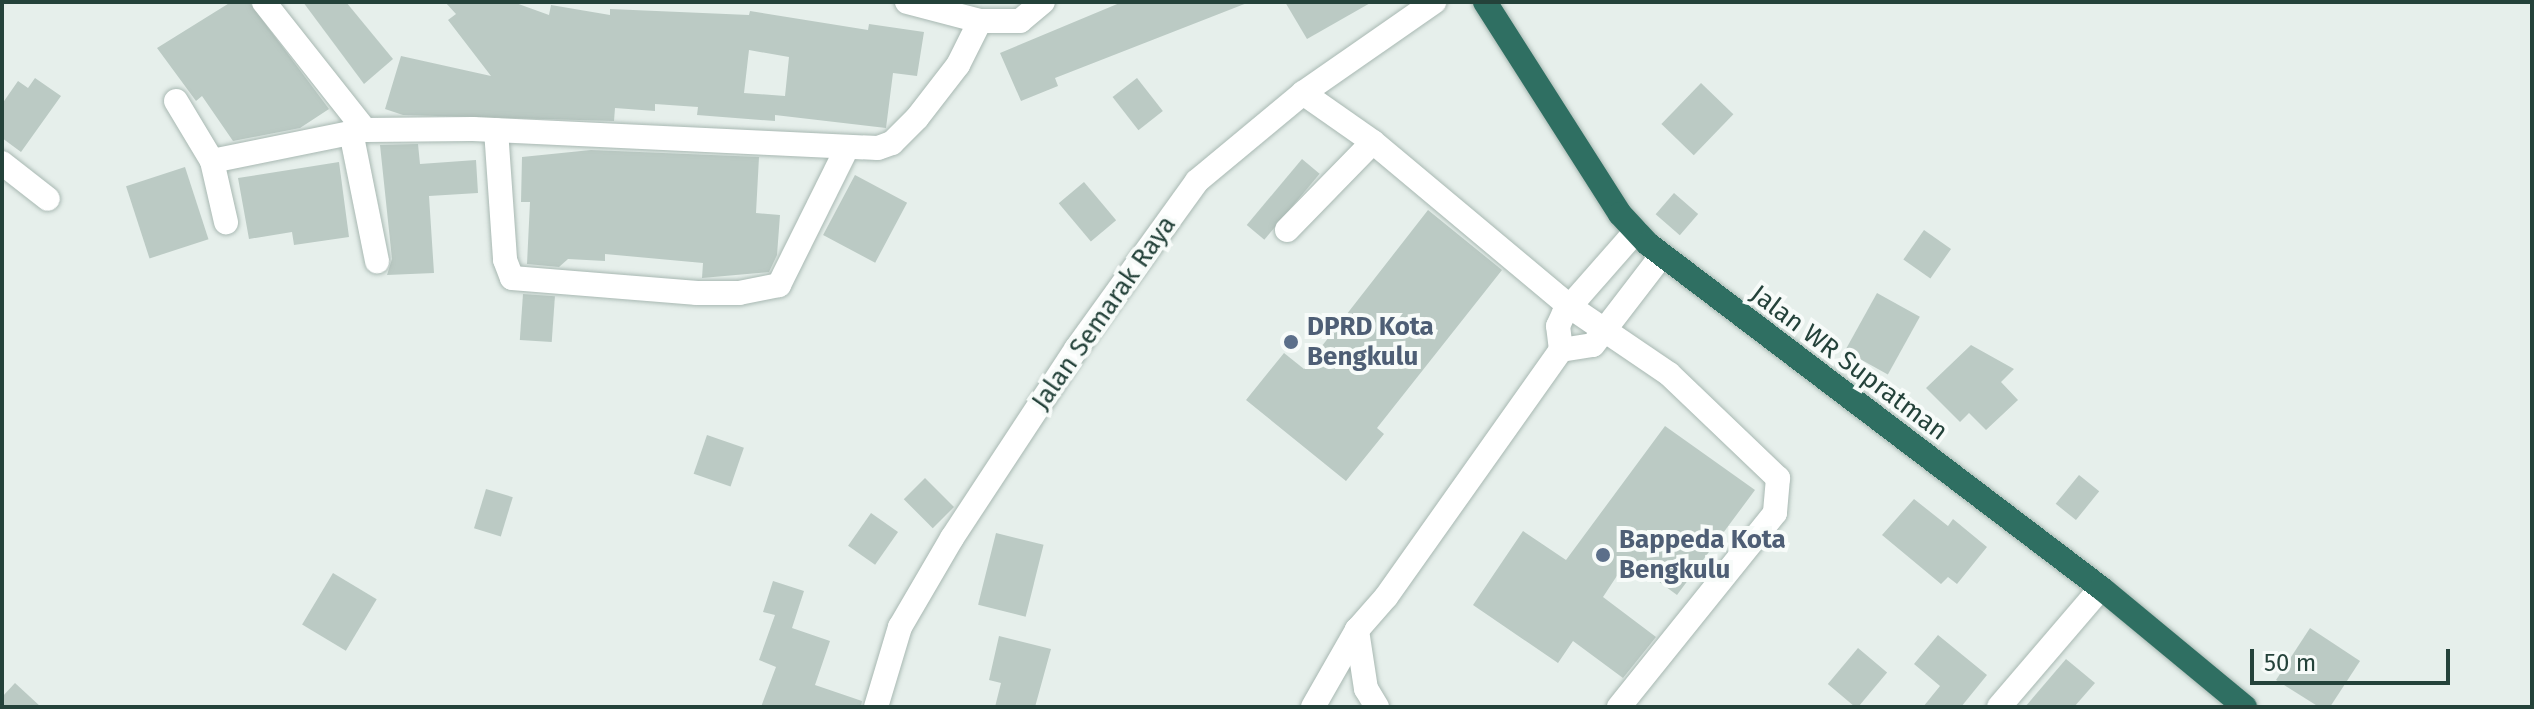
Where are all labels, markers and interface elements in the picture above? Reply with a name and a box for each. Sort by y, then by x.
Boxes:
street label: Jalan Semarak Raya [1025,210,1183,416]
street label: Jalan WR Supratman [1744,279,1954,447]
place label: DPRD Kota Bengkulu [1307,311,1434,372]
marker: DPRD Kota Bengkulu [1282,333,1300,351]
place label: Bappeda Kota Bengkulu [1619,524,1786,586]
marker: Bappeda Kota Bengkulu [1594,546,1612,564]
scale bar [2254,633,2454,683]
text: 50 m [2264,649,2316,677]

